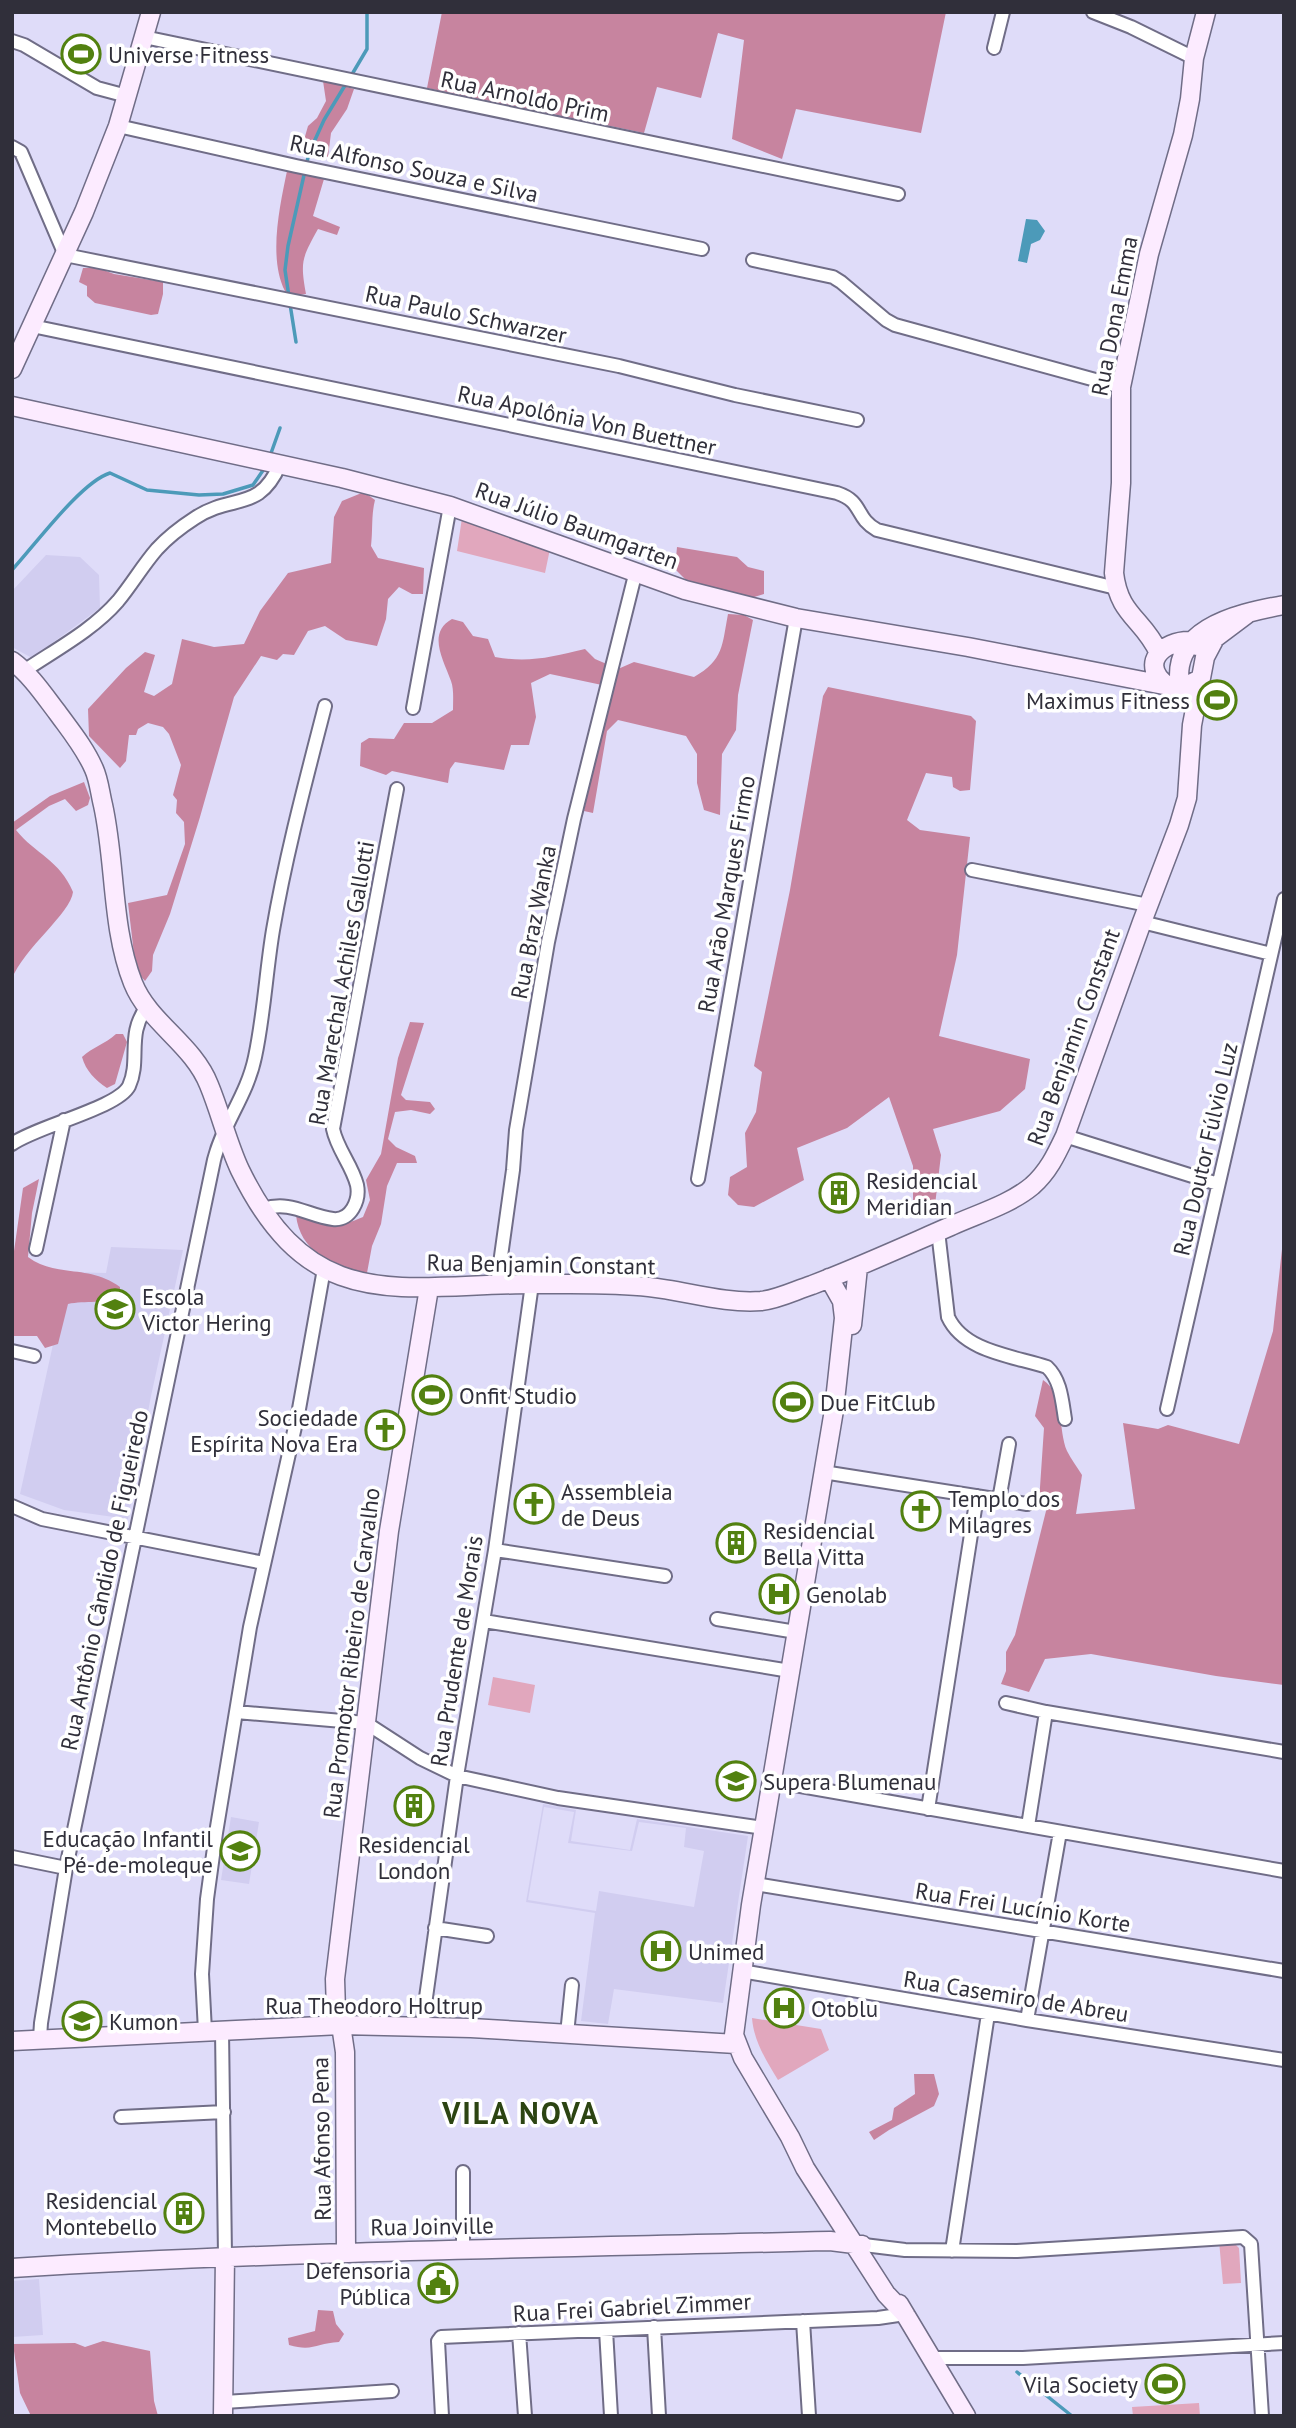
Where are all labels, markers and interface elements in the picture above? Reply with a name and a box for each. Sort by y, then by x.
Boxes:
sports icon: Universe Fitness [60,33,102,75]
place label: Universe Fitness [108,40,269,69]
street label: Rua Arnoldo Prim [438,64,612,128]
street label: Rua Alfonso Souza e Silva [287,127,541,209]
street label: Rua Dona Emma [1084,234,1144,398]
street label: Rua Paulo Schwarzer [363,278,570,350]
street label: Rua Apolônia Von Buettner [455,378,719,462]
street label: Rua Júlio Baumgarten [472,475,682,575]
sports icon: Maximus Fitness [1196,679,1238,721]
place label: Maximus Fitness [1026,686,1190,715]
street label: Rua Arão Marques Firmo [691,773,761,1015]
street label: Rua Marechal Achiles Gallotti [302,839,380,1127]
street label: Rua Braz Wanka [504,843,562,1001]
street label: Rua Benjamin Constant [1020,924,1126,1149]
street label: Rua Doutor Fúlvio Luz [1166,1040,1244,1258]
place label: Residencial Meridian [866,1166,978,1221]
building icon: Residencial Meridian [818,1172,860,1214]
street label: Rua Benjamin Constant [426,1248,656,1280]
place label: Escola Victor Hering [141,1282,272,1337]
school or university icon: Escola Victor Hering [94,1288,136,1330]
sports icon: Onfit Studio [411,1374,453,1416]
place label: Onfit Studio [459,1381,577,1410]
sports icon: Due FitClub [772,1381,814,1423]
place label: Due FitClub [820,1388,936,1417]
place label: Sociedade Espírita Nova Era [190,1403,358,1458]
street label: Rua Antônio Cândido de Figueiredo [54,1407,154,1753]
church icon: Sociedade Espírita Nova Era [364,1409,406,1451]
place label: Assembleia de Deus [561,1477,673,1532]
church icon: Assembleia de Deus [513,1483,555,1525]
place label: Templo dos Milagres [948,1484,1060,1539]
street label: Rua Promotor Ribeiro de Carvalho [316,1486,386,1820]
church icon: Templo dos Milagres [900,1490,942,1532]
place label: Residencial Bella Vitta [763,1516,875,1571]
building icon: Residencial Bella Vitta [715,1522,757,1564]
street label: Rua Prudente de Morais [423,1533,489,1769]
hospital icon: Genolab [758,1573,800,1615]
place label: Genolab [806,1580,887,1609]
school or university icon: Supera Blumenau [715,1760,757,1802]
place label: Supera Blumenau [763,1767,936,1796]
building icon: Residencial London [393,1785,435,1827]
place label: Educação Infantil Pé-de-moleque [43,1824,213,1879]
school or university icon: Educação Infantil Pé-de-moleque [219,1830,261,1872]
place label: Residencial London [358,1830,470,1885]
street label: Rua Frei Lucínio Korte [913,1876,1133,1938]
hospital icon: Unimed [640,1930,682,1972]
place label: Unimed [688,1937,764,1966]
street label: Rua Casemiro de Abreu [901,1964,1131,2028]
hospital icon: Otoblu [763,1987,805,2029]
street label: Rua Theodoro Holtrup [265,1991,483,2020]
place label: Otoblu [811,1994,878,2023]
school or university icon: Kumon [61,2000,103,2042]
place label: Kumon [109,2007,178,2036]
street label: Rua Afonso Pena [305,2057,337,2221]
district label: VILA NOVA [441,2093,600,2132]
place label: Residencial Montebello [45,2186,157,2241]
building icon: Residencial Montebello [163,2192,205,2234]
street label: Rua Joinville [370,2210,494,2242]
place label: Defensoria Pública [306,2256,411,2311]
public building icon: Defensoria Pública [417,2262,459,2304]
street label: Rua Frei Gabriel Zimmer [512,2286,752,2328]
sports icon: Vila Society [1144,2363,1186,2405]
place label: Vila Society [1022,2370,1138,2399]

